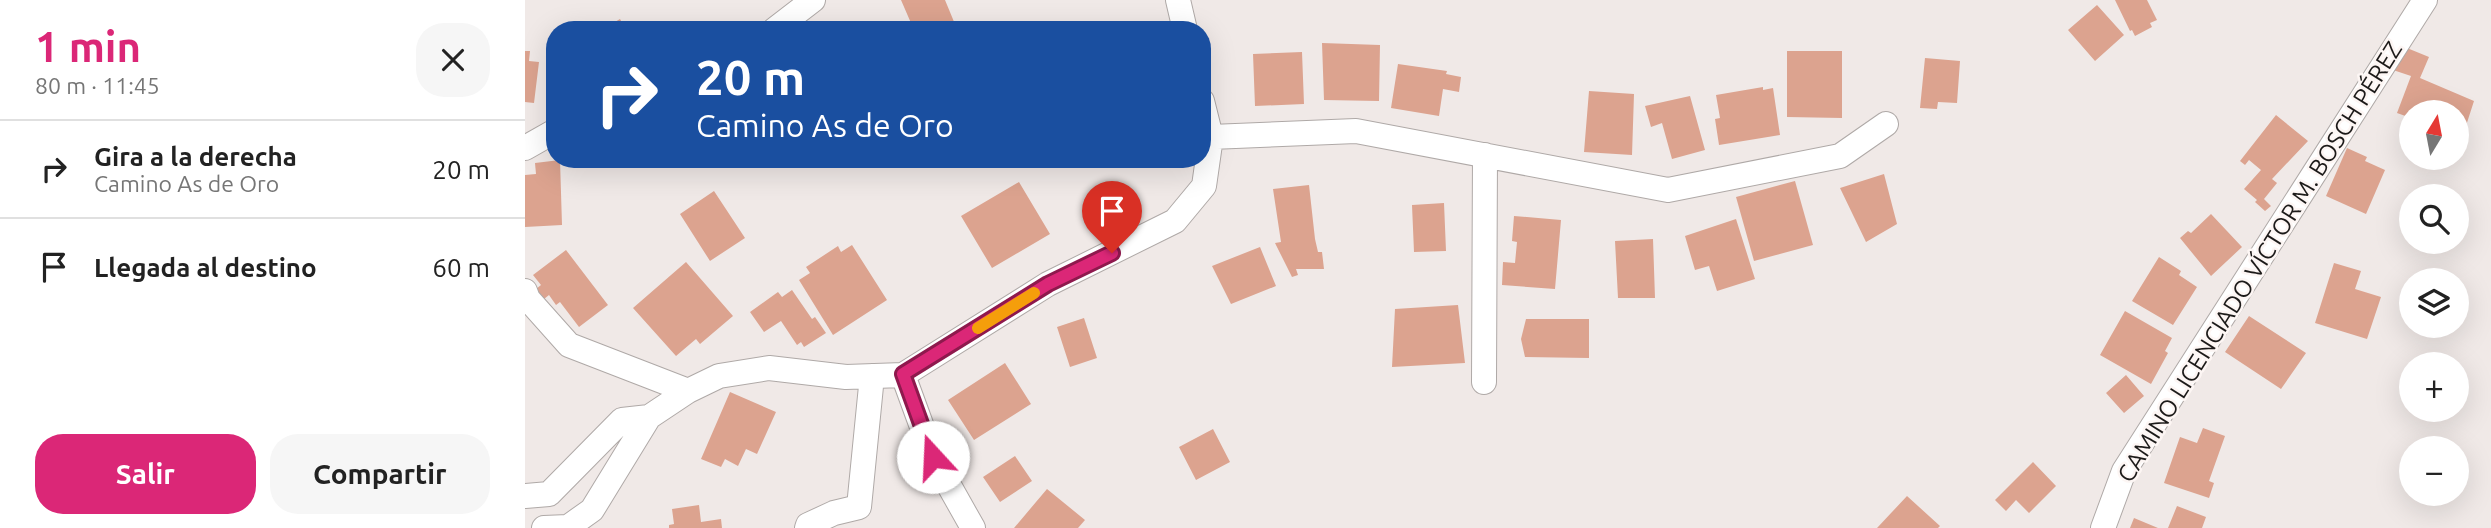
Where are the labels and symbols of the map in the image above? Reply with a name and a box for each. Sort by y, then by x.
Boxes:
street label: CAMINO LICENCIADO VÍCTOR M. BOSCH PÉREZ [2111,36,2407,487]
north arrow [2399,100,2469,170]
pin [1082,181,1142,253]
position arrow [896,420,970,494]

